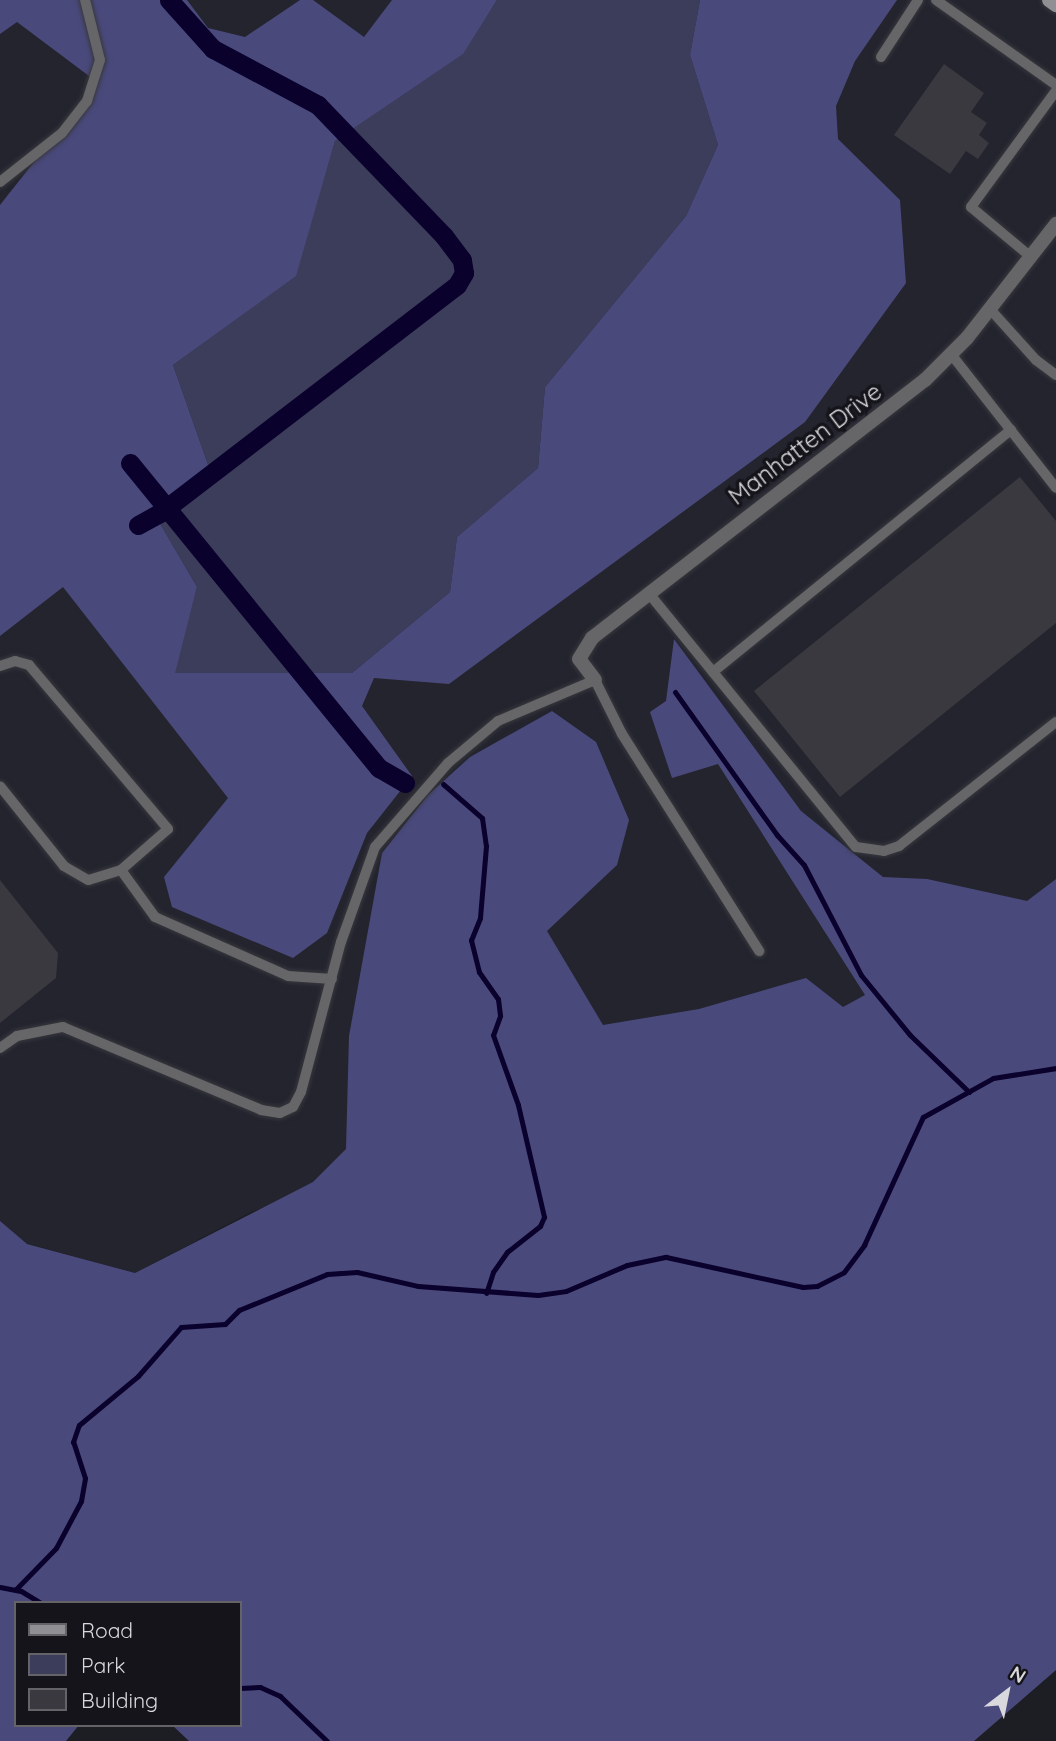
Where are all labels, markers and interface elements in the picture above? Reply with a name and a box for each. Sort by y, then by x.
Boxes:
street label: Manhatten Drive [723,377,887,511]
legend [14,1601,242,1727]
text: Road [81,1617,133,1643]
text: Park [81,1652,125,1678]
north arrow [972,1657,1042,1727]
text: N [1006,1660,1030,1688]
text: Building [81,1687,158,1713]

